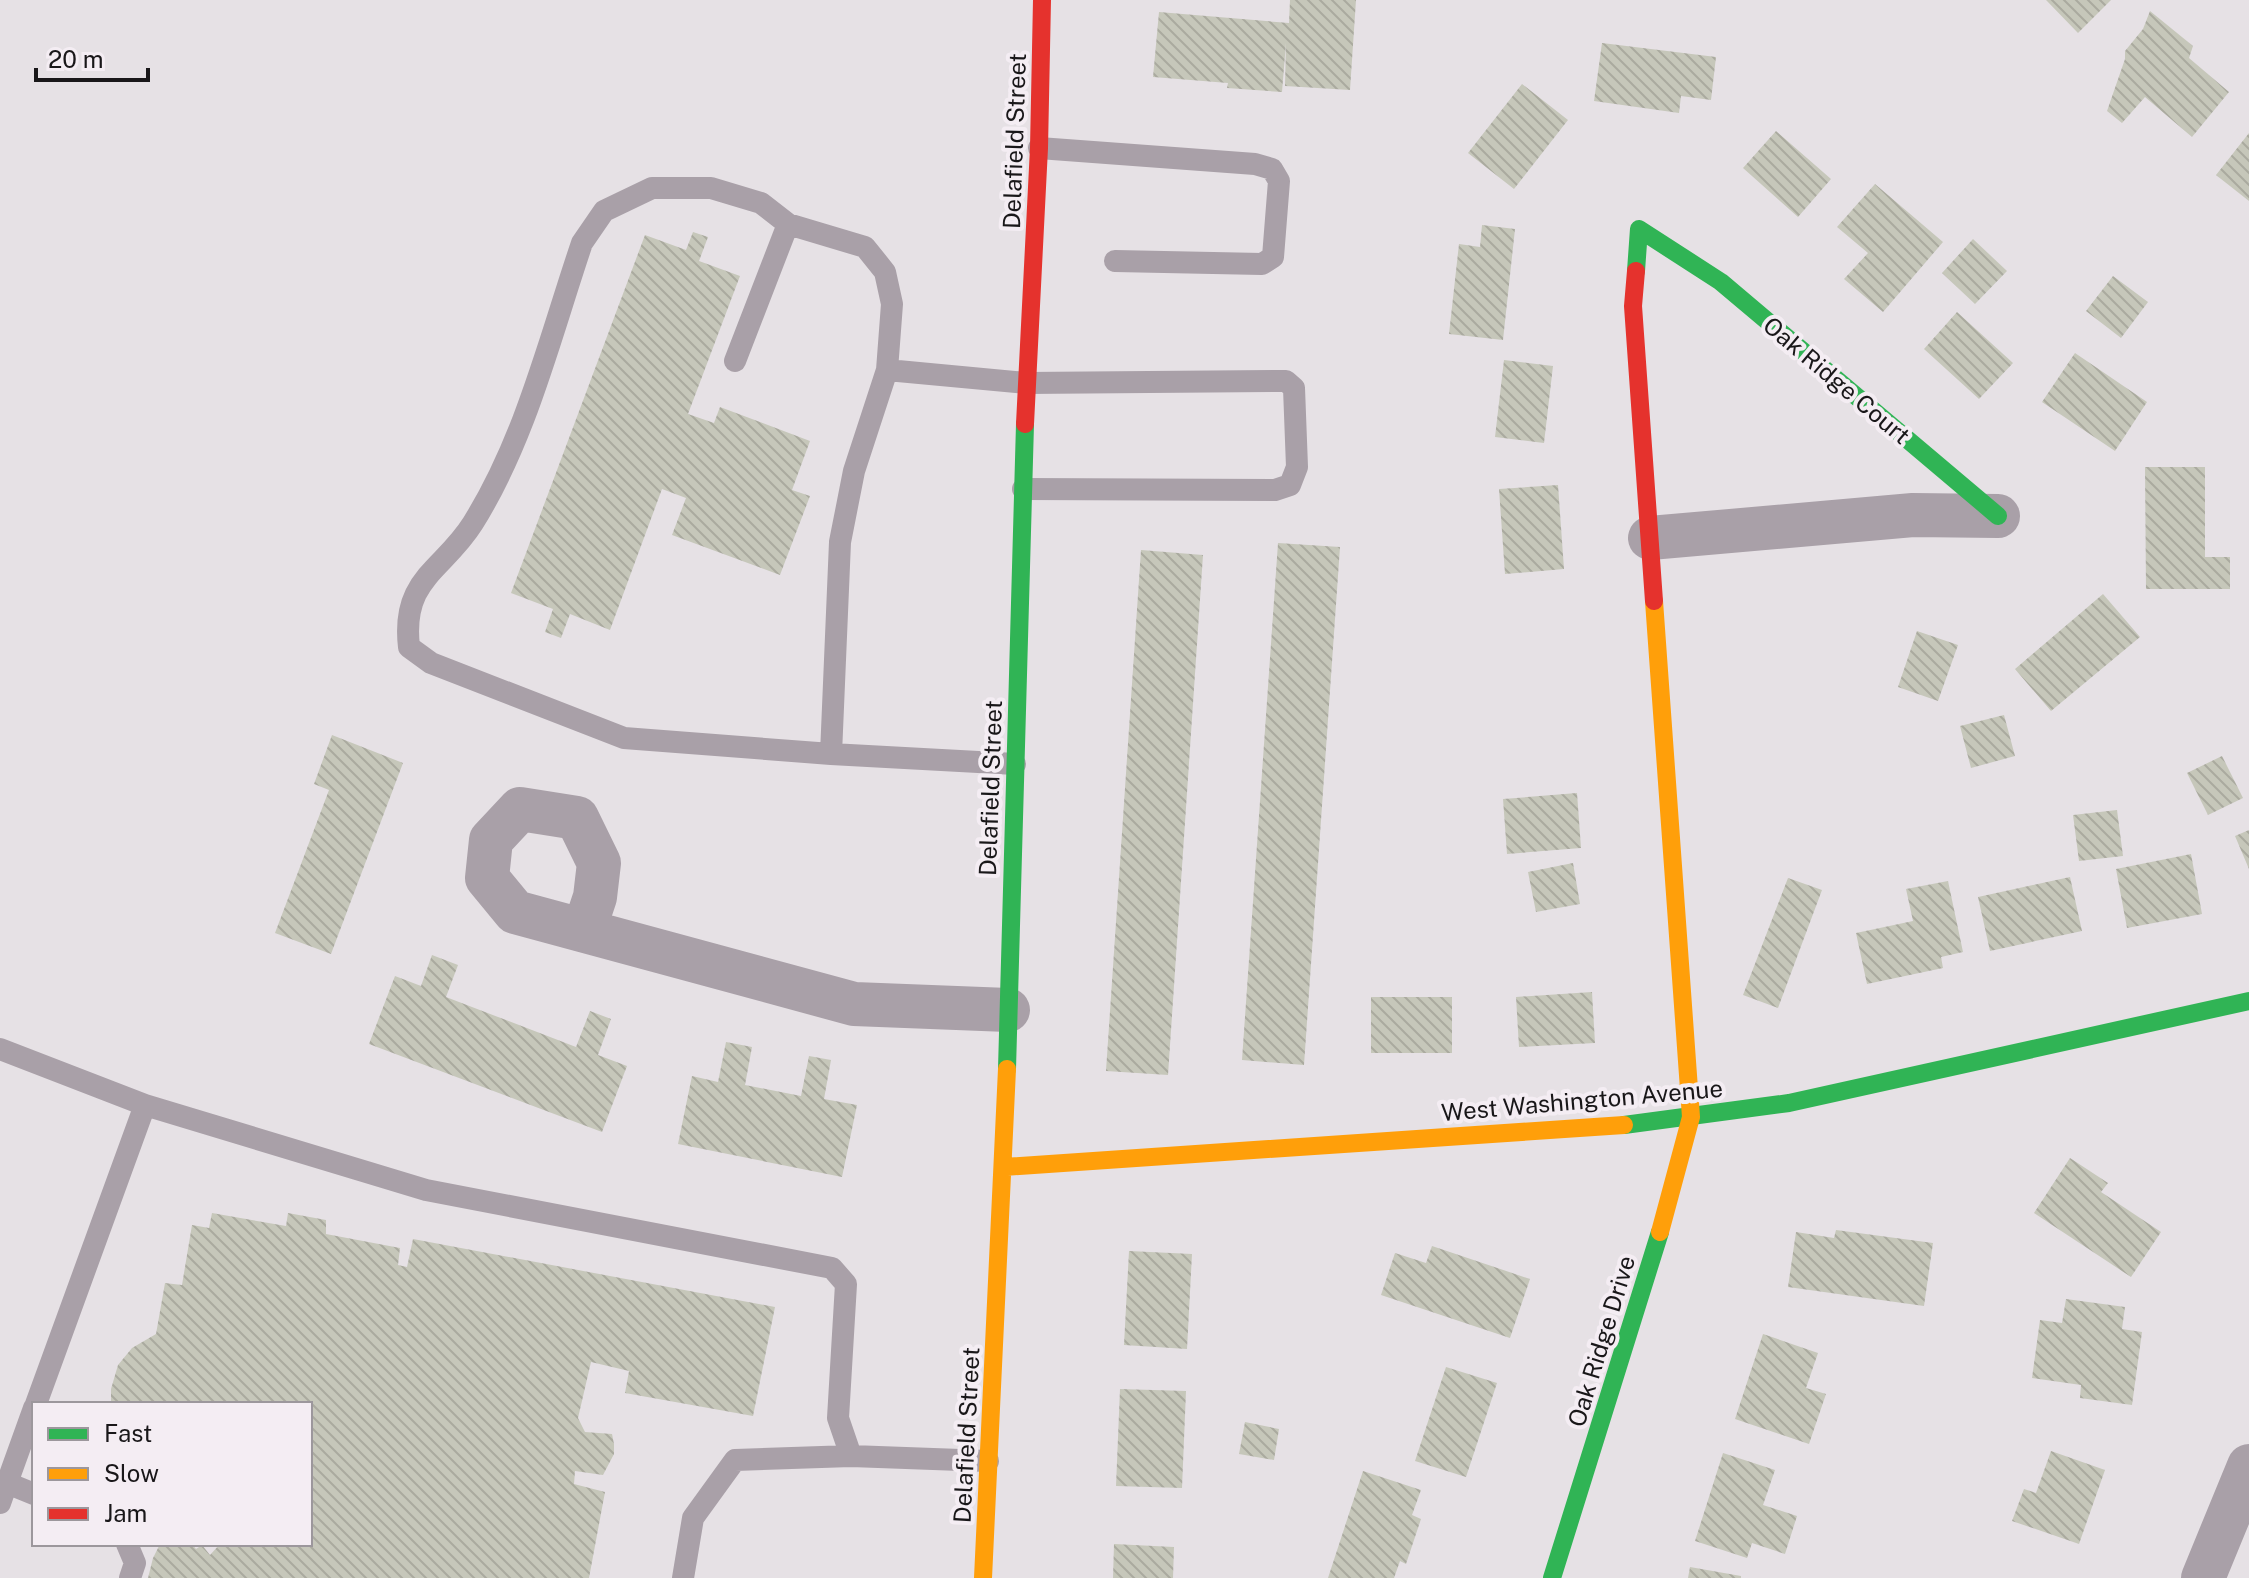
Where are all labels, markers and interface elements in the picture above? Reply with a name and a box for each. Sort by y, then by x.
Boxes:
scale bar [36,32,148,82]
text: 20 m [48,45,104,73]
street label: Delafield Street [997,53,1031,229]
street label: Oak Ridge Court [1758,311,1916,449]
street label: Delafield Street [973,700,1007,876]
street label: West Washington Avenue [1440,1074,1724,1126]
street label: Oak Ridge Drive [1562,1252,1640,1430]
street label: Delafield Street [947,1346,985,1524]
legend [32,1402,312,1546]
text: Fast [104,1419,152,1447]
text: Slow [104,1459,159,1487]
text: Jam [104,1499,147,1527]

